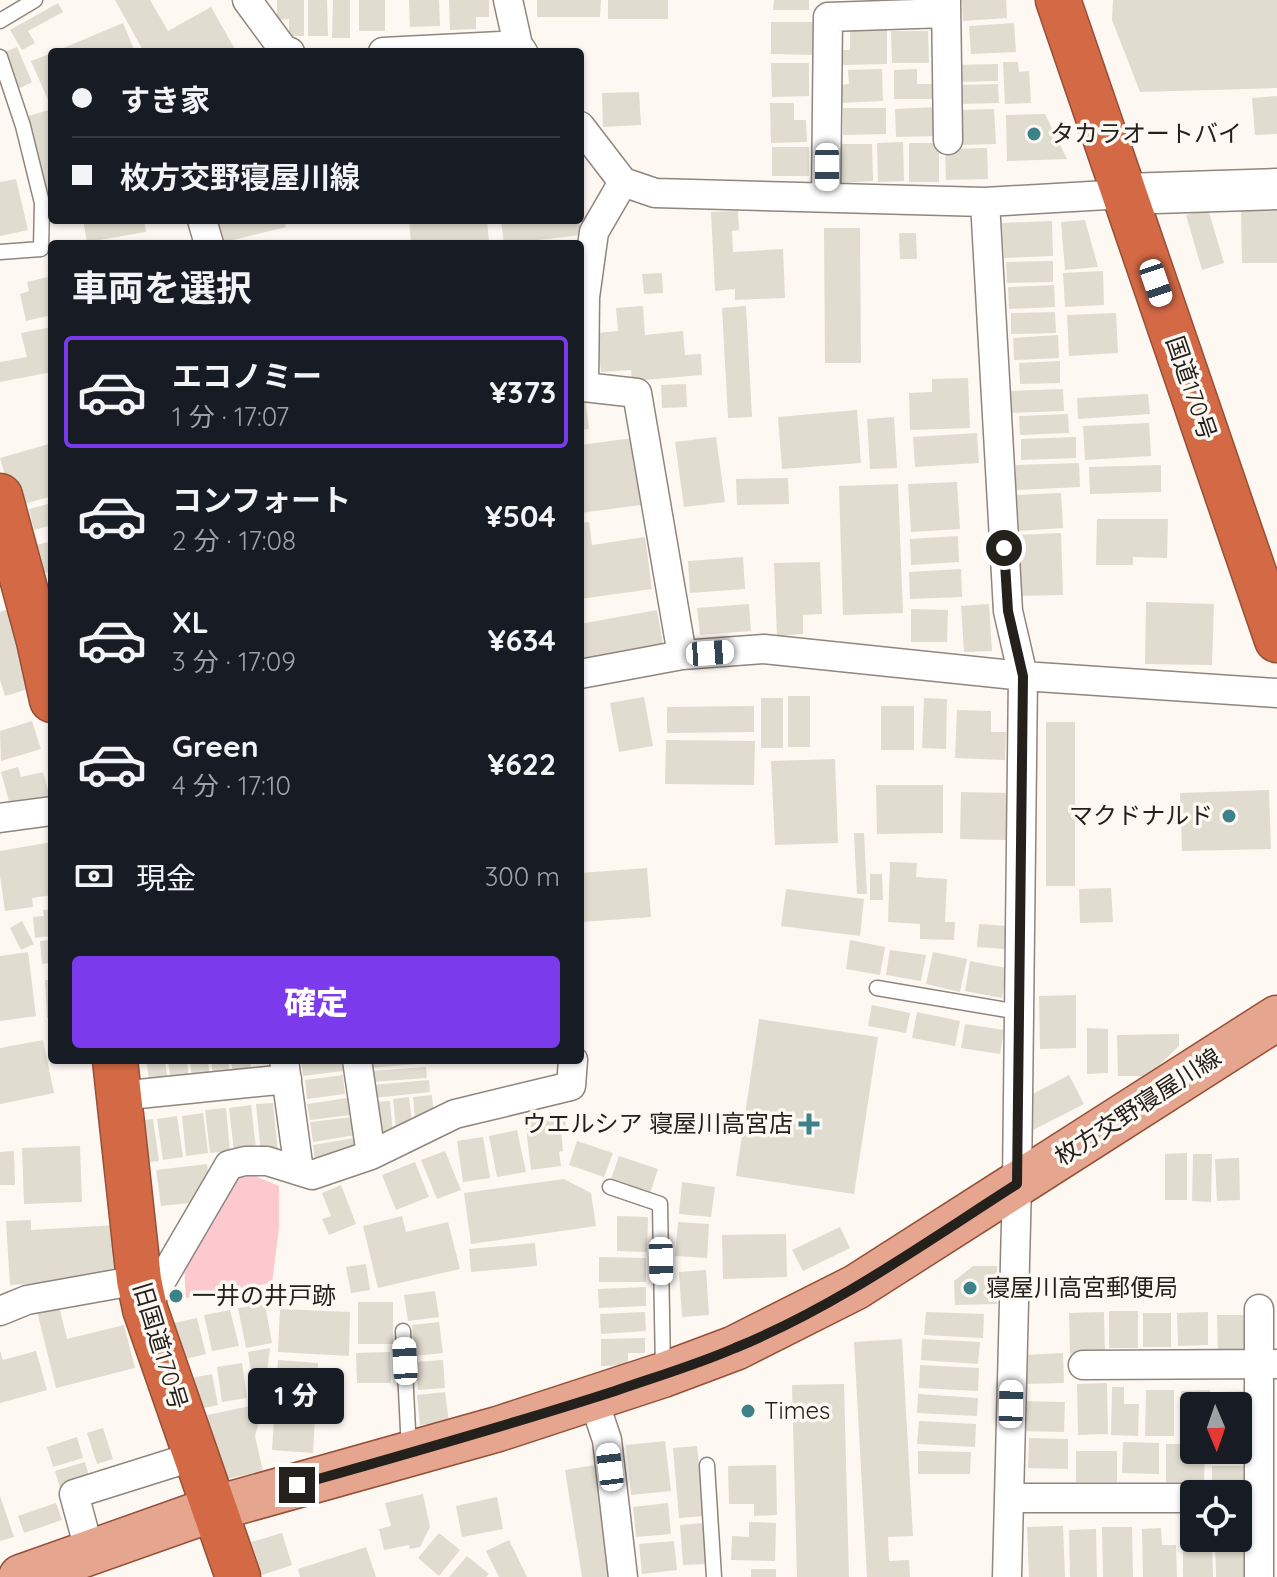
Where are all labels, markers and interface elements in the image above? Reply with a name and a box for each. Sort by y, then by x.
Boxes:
text: すき家 [120,81,210,119]
place label: タカラオートバイ [1050,118,1242,148]
marker: タカラオートバイ [1025,125,1043,143]
car [815,143,839,191]
text: 枚方交野寝屋川線 [120,158,360,196]
car [1137,256,1175,310]
text: 車両を選択 [72,265,252,310]
street label: 国道170号 [1160,332,1224,443]
icon: car [76,356,148,428]
text: エコノミー [172,357,322,395]
text: ¥373 [489,373,556,411]
text: 1 分 · 17:07 [172,400,289,433]
icon: car [76,480,148,552]
text: コンフォート [172,481,351,519]
text: ¥504 [485,497,556,535]
text: 2 分 · 17:08 [172,524,296,557]
route start [986,530,1022,566]
text: XL [172,603,209,641]
icon: car [76,604,148,676]
text: ¥634 [488,621,556,659]
car [685,639,735,667]
text: 3 分 · 17:09 [172,645,296,678]
text: Green [172,727,259,765]
icon: car [76,728,148,800]
text: ¥622 [487,745,556,783]
text: 4 分 · 17:10 [172,769,291,802]
place label: マクドナルド [1069,800,1213,830]
marker: マクドナルド [1220,807,1238,825]
icon: cash [72,854,116,898]
text: 現金 [136,859,196,897]
text: 300 m [485,860,560,893]
button: 確定 [72,956,560,1048]
street label: 枚方交野寝屋川線 [1049,1041,1226,1171]
place label: ウエルシア 寝屋川高宮店 [522,1108,793,1138]
marker: ウエルシア 寝屋川高宮店 [800,1115,818,1133]
car [649,1237,673,1285]
place label: 寝屋川高宮郵便局 [986,1272,1178,1302]
street label: 旧国道170号 [127,1278,195,1413]
marker: 寝屋川高宮郵便局 [961,1279,979,1297]
place label: 一井の井戸跡 [192,1280,336,1310]
marker: 一井の井戸跡 [167,1287,185,1305]
car [392,1336,418,1386]
callout: 1 分 [249,1369,345,1425]
text: 1 分 [274,1379,318,1412]
car [999,1380,1023,1428]
north arrow [1180,1392,1252,1464]
map controls [1180,1392,1252,1552]
place label: Times [764,1395,830,1425]
marker: Times [739,1402,757,1420]
car [595,1442,625,1492]
route end [279,1467,315,1503]
button: locate [1180,1480,1252,1552]

